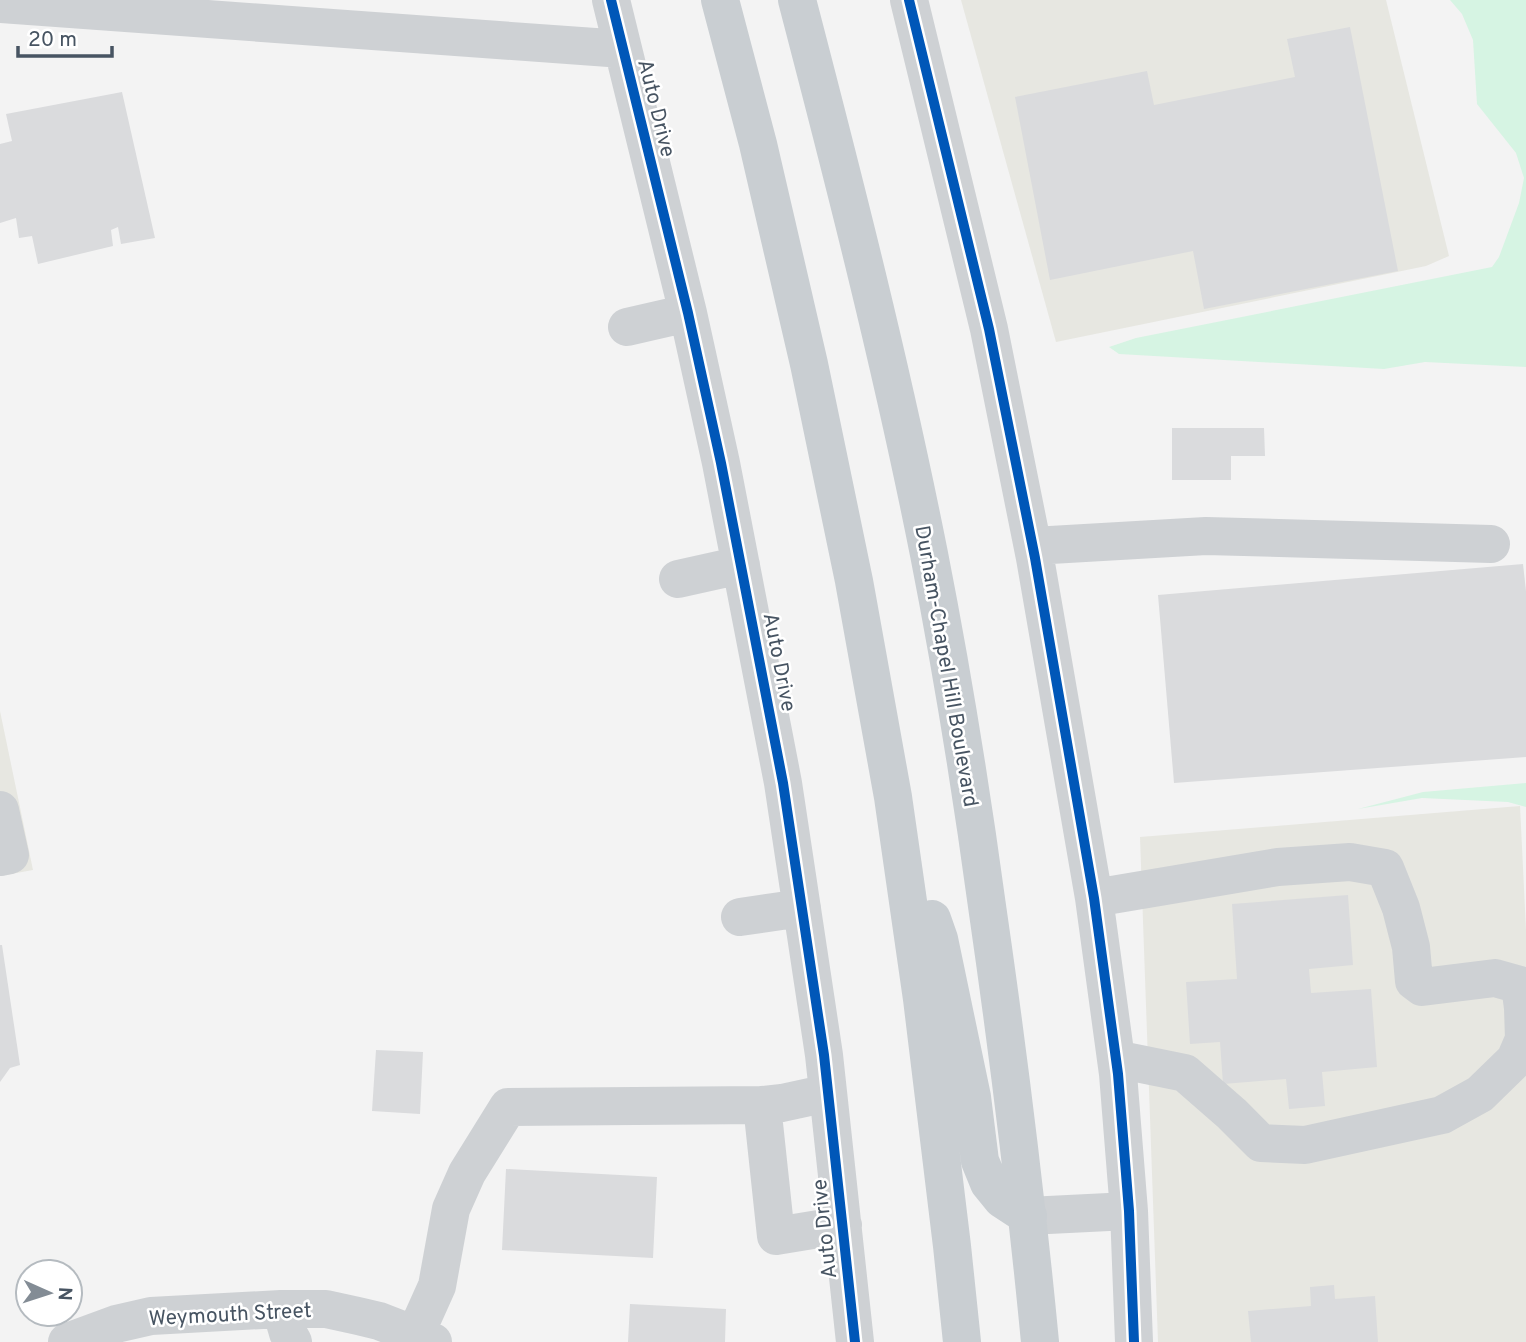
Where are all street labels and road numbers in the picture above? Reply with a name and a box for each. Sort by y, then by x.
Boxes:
street label: Auto Drive [630,57,681,160]
street label: Durham-Chapel Hill Boulevard [907,523,984,809]
street label: Auto Drive [756,611,801,714]
street label: Auto Drive [807,1178,844,1280]
street label: Weymouth Street [148,1298,312,1333]

